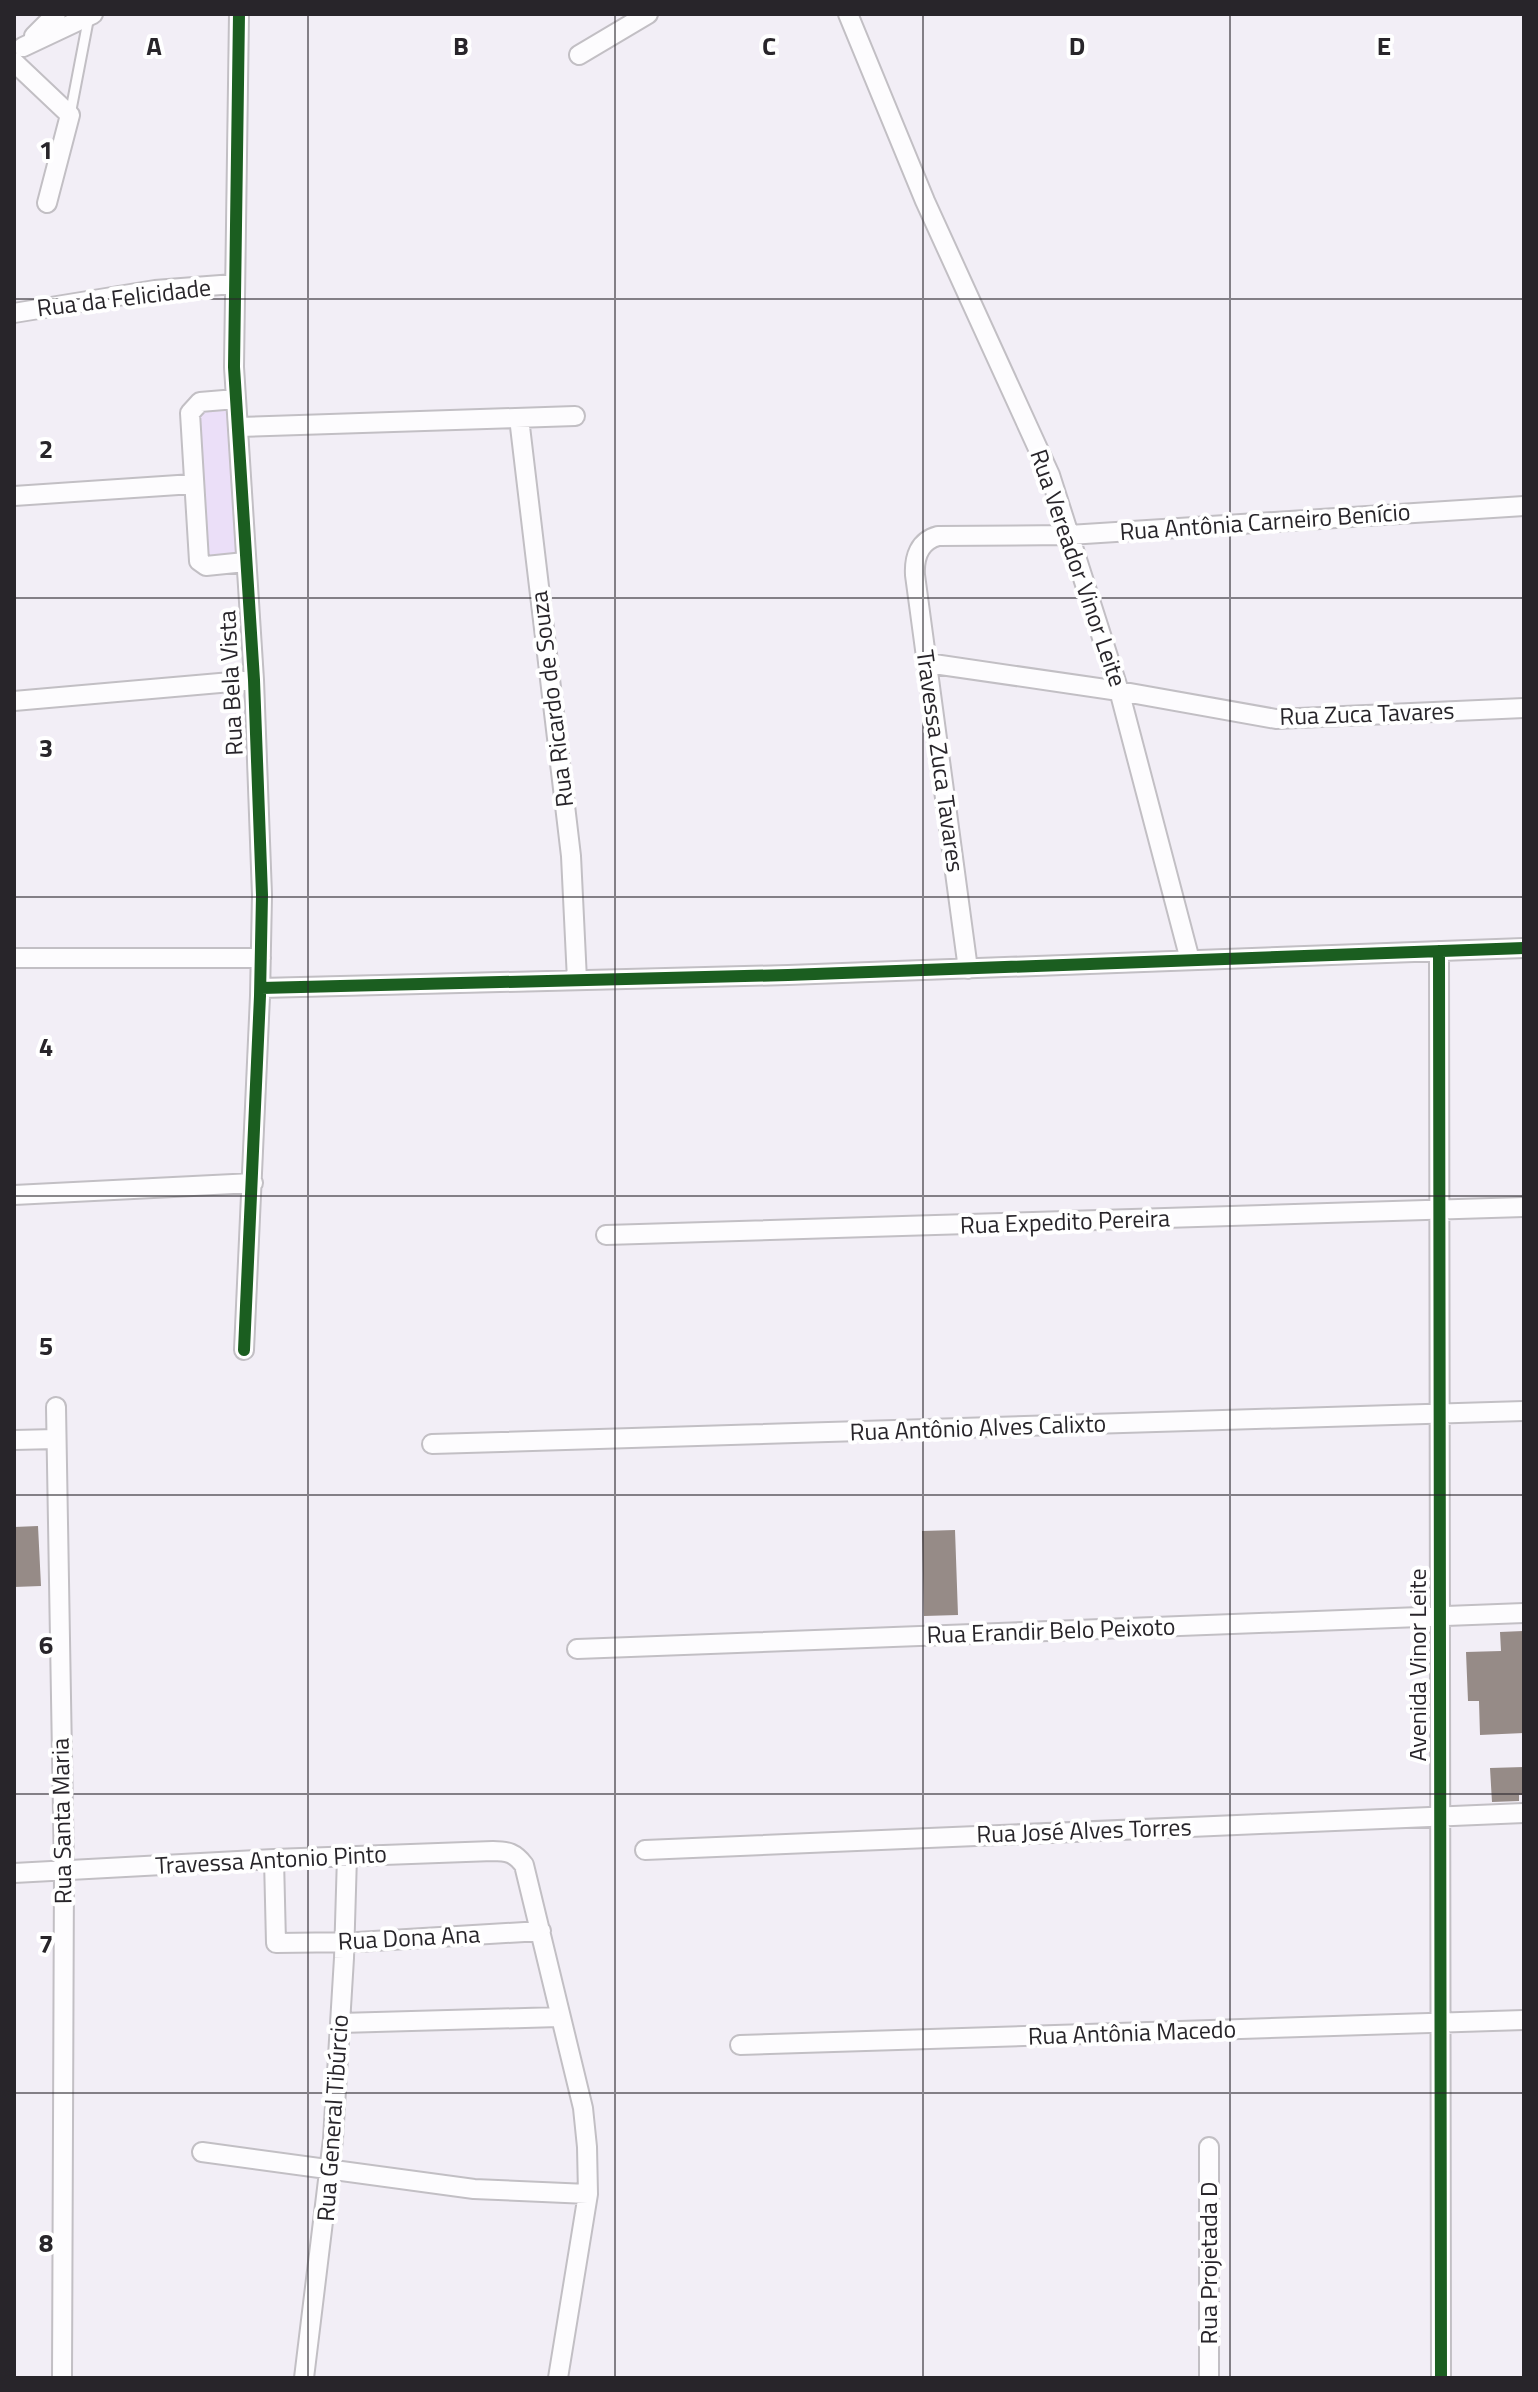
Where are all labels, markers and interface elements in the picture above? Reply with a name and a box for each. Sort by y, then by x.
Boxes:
text: A [146,26,162,65]
text: B [453,26,469,65]
text: C [762,26,776,65]
text: D [1069,26,1085,65]
text: E [1377,26,1391,65]
text: 1 [39,130,53,169]
street label: Rua da Felicidade [35,268,213,326]
text: 2 [39,429,53,468]
street label: Rua Vereador Vinor Leite [1021,444,1136,691]
street label: Rua Antônia Carneiro Benício [1118,493,1412,549]
street label: Rua Ricardo de Souza [520,589,582,809]
street label: Rua Bela Vista [208,610,252,757]
street label: Travessa Zuca Tavares [908,647,974,874]
street label: Rua Zuca Tavares [1279,692,1455,734]
text: 3 [39,728,53,767]
text: 4 [39,1027,53,1066]
street label: Rua Expedito Pereira [959,1199,1171,1243]
text: 5 [39,1326,53,1365]
street label: Rua Antônio Alves Calixto [849,1405,1107,1449]
street label: Avenida Vinor Leite [1399,1568,1435,1762]
street label: Rua Erandir Belo Peixoto [926,1608,1176,1652]
text: 6 [39,1625,53,1664]
street label: Rua Santa Maria [42,1738,80,1904]
street label: Rua José Alves Torres [976,1808,1192,1852]
street label: Travessa Antonio Pinto [154,1835,388,1883]
street label: Rua Dona Ana [337,1915,481,1959]
text: 7 [39,1924,53,1963]
street label: Rua Antônia Macedo [1027,2010,1237,2054]
street label: Rua General Tibúrcio [307,2013,357,2223]
street label: Rua Projetada D [1190,2182,1226,2344]
text: 8 [39,2223,53,2262]

